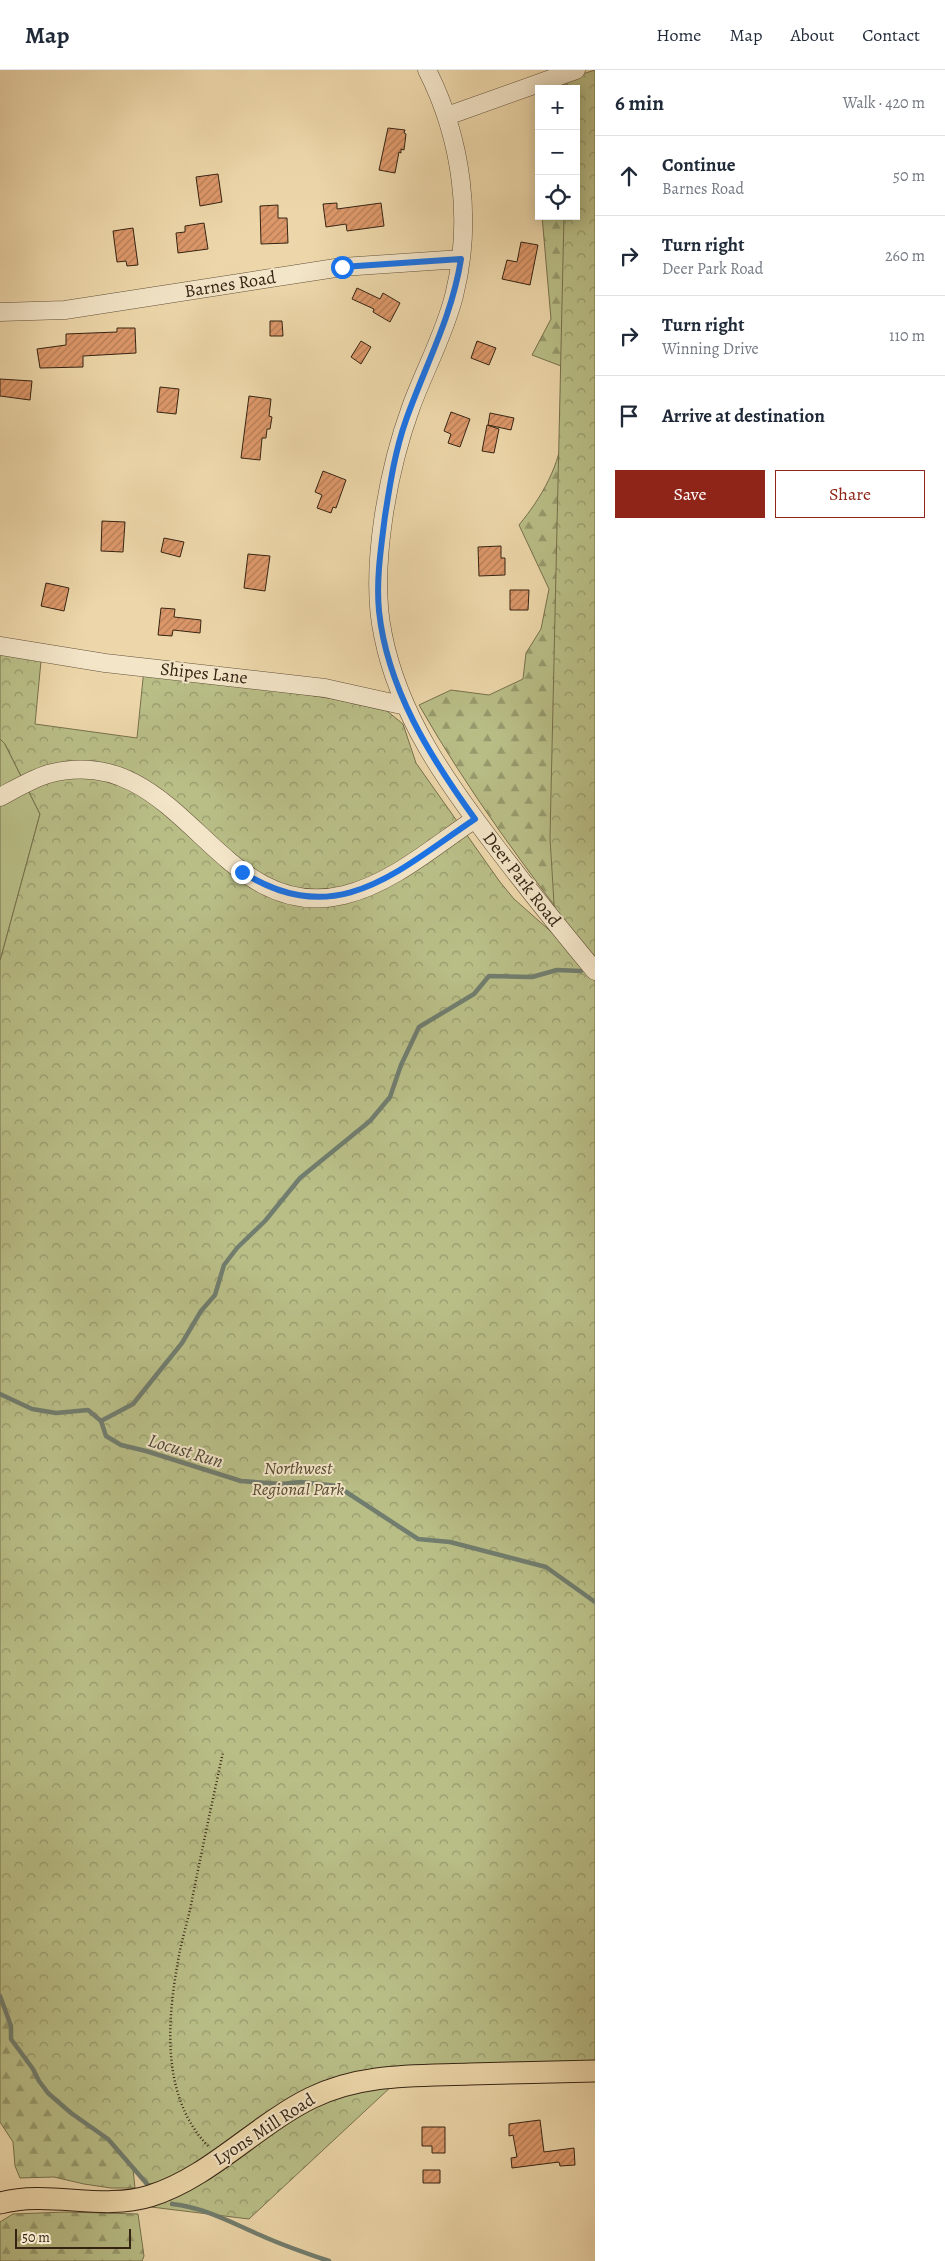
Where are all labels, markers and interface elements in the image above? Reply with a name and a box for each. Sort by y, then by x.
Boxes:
text: Map [25,19,69,51]
text: Home [656,23,701,47]
text: Map [729,23,762,47]
text: About [790,23,834,47]
text: Contact [862,23,920,47]
map controls [535,85,580,220]
button: + [535,85,580,130]
text: 6 min [615,89,664,117]
text: Walk · 420 m [843,92,925,114]
button: − [535,130,580,175]
text: Continue [662,152,736,178]
icon: ahead [615,162,643,190]
text: 50 m [893,165,925,187]
button: locate [535,175,580,220]
text: Barnes Road [662,178,744,200]
text: Turn right [662,232,744,258]
icon: right [615,242,643,270]
text: 260 m [885,245,925,267]
route start [331,256,354,279]
text: Deer Park Road [662,258,763,280]
street label: Barnes Road [183,265,278,303]
text: Turn right [662,312,744,338]
icon: right [615,322,643,350]
text: 110 m [889,325,925,347]
text: Winning Drive [662,338,759,360]
icon: arrive [615,402,643,430]
text: Arrive at destination [662,403,825,429]
button: Save [615,470,765,518]
button: Share [775,470,925,518]
street label: Shipes Lane [159,656,249,690]
street label: Deer Park Road [477,827,567,932]
route end [231,861,254,884]
water label: Locust Run [145,1427,226,1475]
park label: Northwest Regional Park [252,1456,344,1501]
street label: Lyons Mill Road [209,2087,320,2171]
scale bar [15,2226,131,2249]
text: 50 m [22,2228,50,2247]

